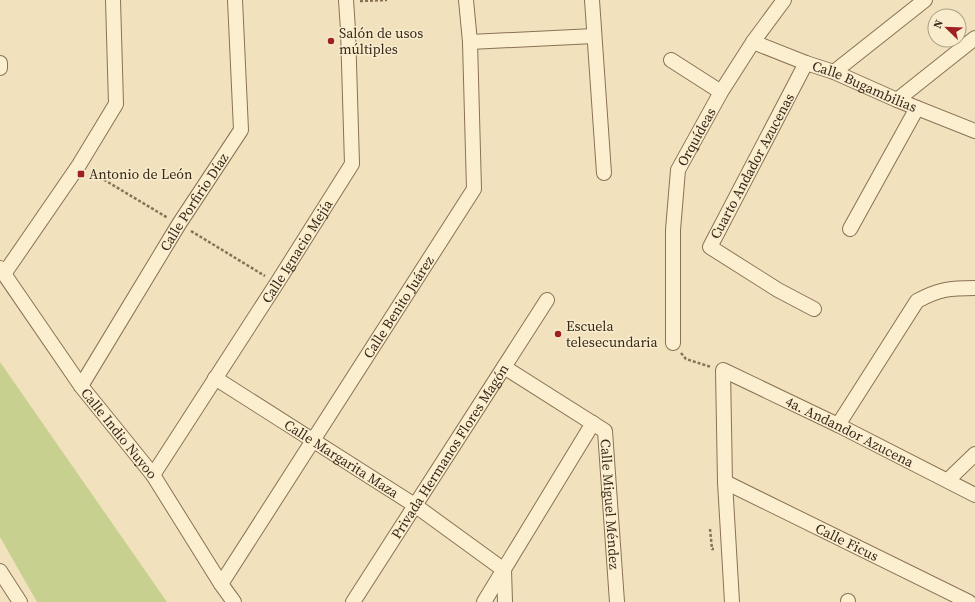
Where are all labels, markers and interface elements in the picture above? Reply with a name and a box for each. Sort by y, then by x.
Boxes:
north arrow [927,8,967,48]
text: N [930,18,947,31]
place label: Salón de usos múltiples [339,23,423,59]
marker: Salón de usos múltiples [326,36,336,46]
street label: Calle Bugambilias [810,56,920,117]
street label: Cuarto Andador Azucenas [705,90,799,242]
street label: Orquídeas [672,104,720,170]
street label: Calle Porfirio Díaz [155,148,234,255]
place label: Antonio de León [89,164,193,184]
marker: Antonio de León [76,169,86,179]
street label: Calle Ignacio Mejía [257,195,338,307]
street label: Calle Benito Juárez [358,251,439,362]
place label: Escuela telesecundaria [566,316,659,352]
marker: Escuela telesecundaria [553,329,563,339]
street label: Privada Hermanos Flores Magón [386,360,514,543]
street label: Calle Indio Nuyoo [76,384,162,483]
street label: 4a. Andandor Azucena [782,391,918,472]
street label: Calle Margarita Maza [280,415,403,503]
street label: Calle Miguel Méndez [596,438,625,571]
street label: Calle Ficus [812,518,882,566]

